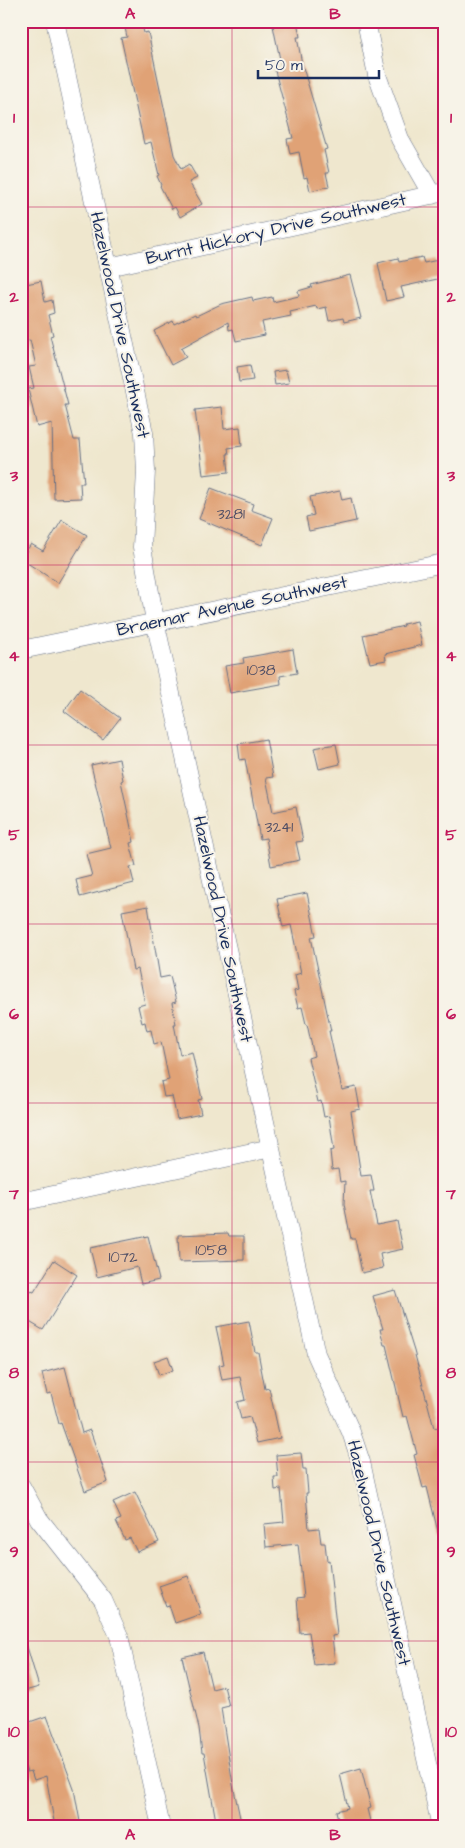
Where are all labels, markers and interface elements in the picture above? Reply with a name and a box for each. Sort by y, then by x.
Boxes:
text: A [125,3,136,25]
text: B [329,3,341,25]
scale bar [258,48,379,80]
text: 50 m [265,55,303,76]
text: 1 [13,107,16,129]
text: 1 [450,107,453,129]
street label: Burnt Hickory Drive Southwest [143,187,410,272]
street label: Hazelwood Drive Southwest [84,209,156,441]
text: 2 [8,286,19,308]
text: 2 [445,286,456,308]
text: 3 [9,465,19,487]
text: 3 [446,465,456,487]
house number: 3281 [217,504,245,525]
street label: Braemar Avenue Southwest [114,569,350,643]
text: 4 [9,645,20,667]
text: 4 [446,645,457,667]
house number: 1038 [247,660,276,681]
street label: Hazelwood Drive Southwest [187,813,259,1045]
house number: 3241 [265,817,293,838]
text: 5 [8,824,20,846]
text: 5 [445,824,457,846]
text: 6 [9,1003,19,1025]
text: 6 [446,1003,456,1025]
text: 7 [8,1183,19,1205]
text: 7 [445,1183,456,1205]
house number: 1058 [195,1240,227,1261]
house number: 1072 [108,1247,138,1268]
text: 8 [9,1362,20,1384]
text: 8 [446,1362,457,1384]
street label: Hazelwood Drive Southwest [341,1438,417,1669]
text: 9 [9,1541,19,1563]
text: 9 [446,1541,456,1563]
text: 10 [8,1721,20,1743]
text: 10 [445,1721,457,1743]
text: A [125,1824,136,1846]
text: B [329,1824,341,1846]

